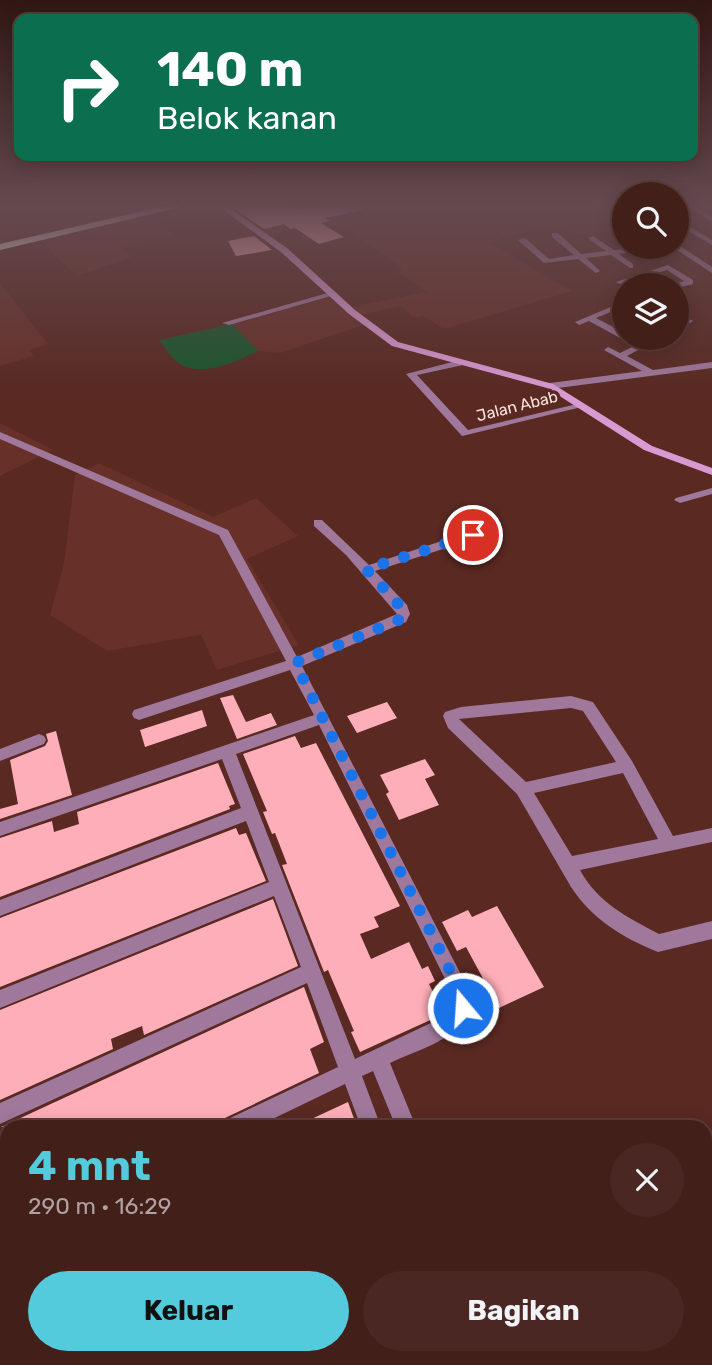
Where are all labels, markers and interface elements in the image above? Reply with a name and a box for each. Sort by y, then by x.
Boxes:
text: 140 m [157,40,303,98]
icon: right [42,42,133,133]
text: Belok kanan [157,99,337,137]
map controls [612,182,689,350]
button: search [612,182,689,259]
button: layers [612,273,689,350]
street label: Jalan Abab [474,387,560,425]
pin [443,505,503,565]
icon: arrive [454,516,492,554]
position arrow [426,971,500,1045]
text: 4 mnt [28,1141,151,1191]
button: close [610,1143,684,1217]
text: 290 m · 16:29 [28,1192,171,1220]
button: Keluar [28,1271,349,1351]
button: Bagikan [363,1271,684,1351]

